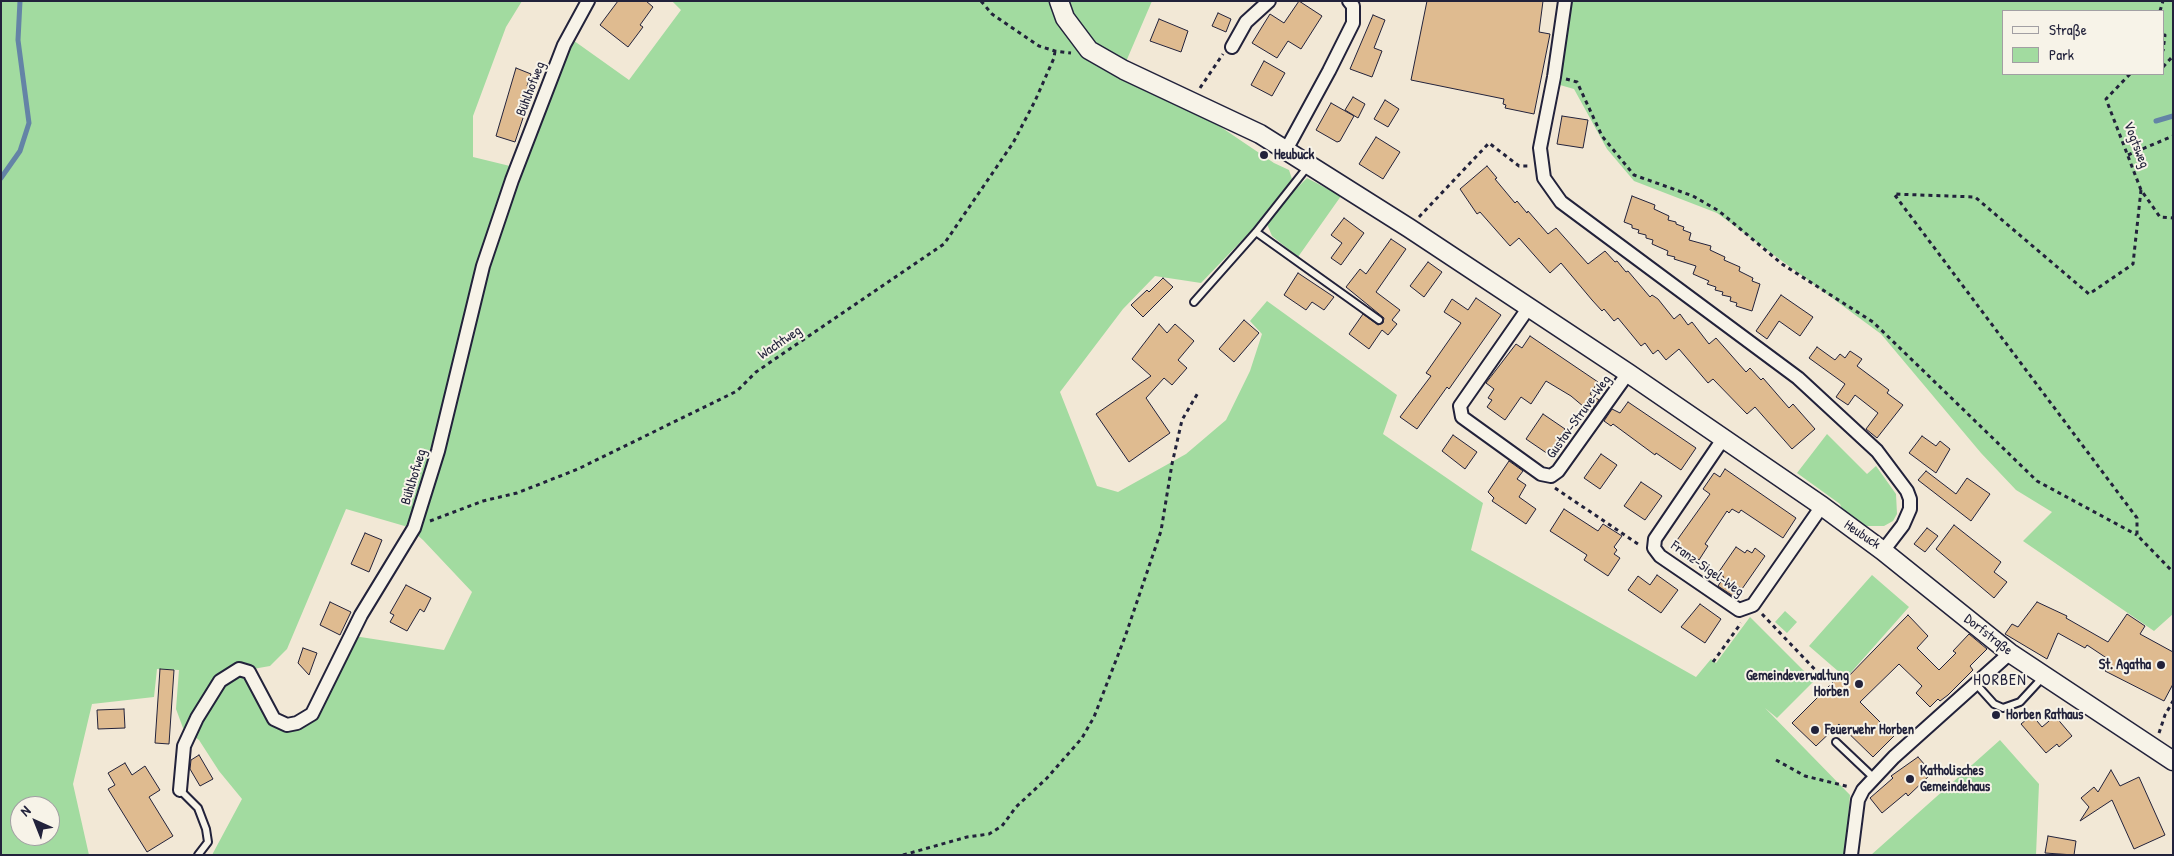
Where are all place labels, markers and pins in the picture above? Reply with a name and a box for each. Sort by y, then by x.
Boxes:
place label: Heubuck [1274,147,1314,163]
marker: Heubuck [1258,149,1270,161]
place label: St. Agatha [2099,657,2151,673]
marker: St. Agatha [2155,659,2167,671]
place label: Gemeindeverwaltung Horben [1746,668,1849,700]
marker: Gemeindeverwaltung Horben [1853,678,1865,690]
place label: Horben Rathaus [2006,707,2083,723]
marker: Horben Rathaus [1990,709,2002,721]
place label: Feuerwehr Horben [1825,722,1914,738]
marker: Feuerwehr Horben [1809,724,1821,736]
place label: Katholisches Gemeindehaus [1920,763,1990,796]
marker: Katholisches Gemeindehaus [1904,773,1916,785]

